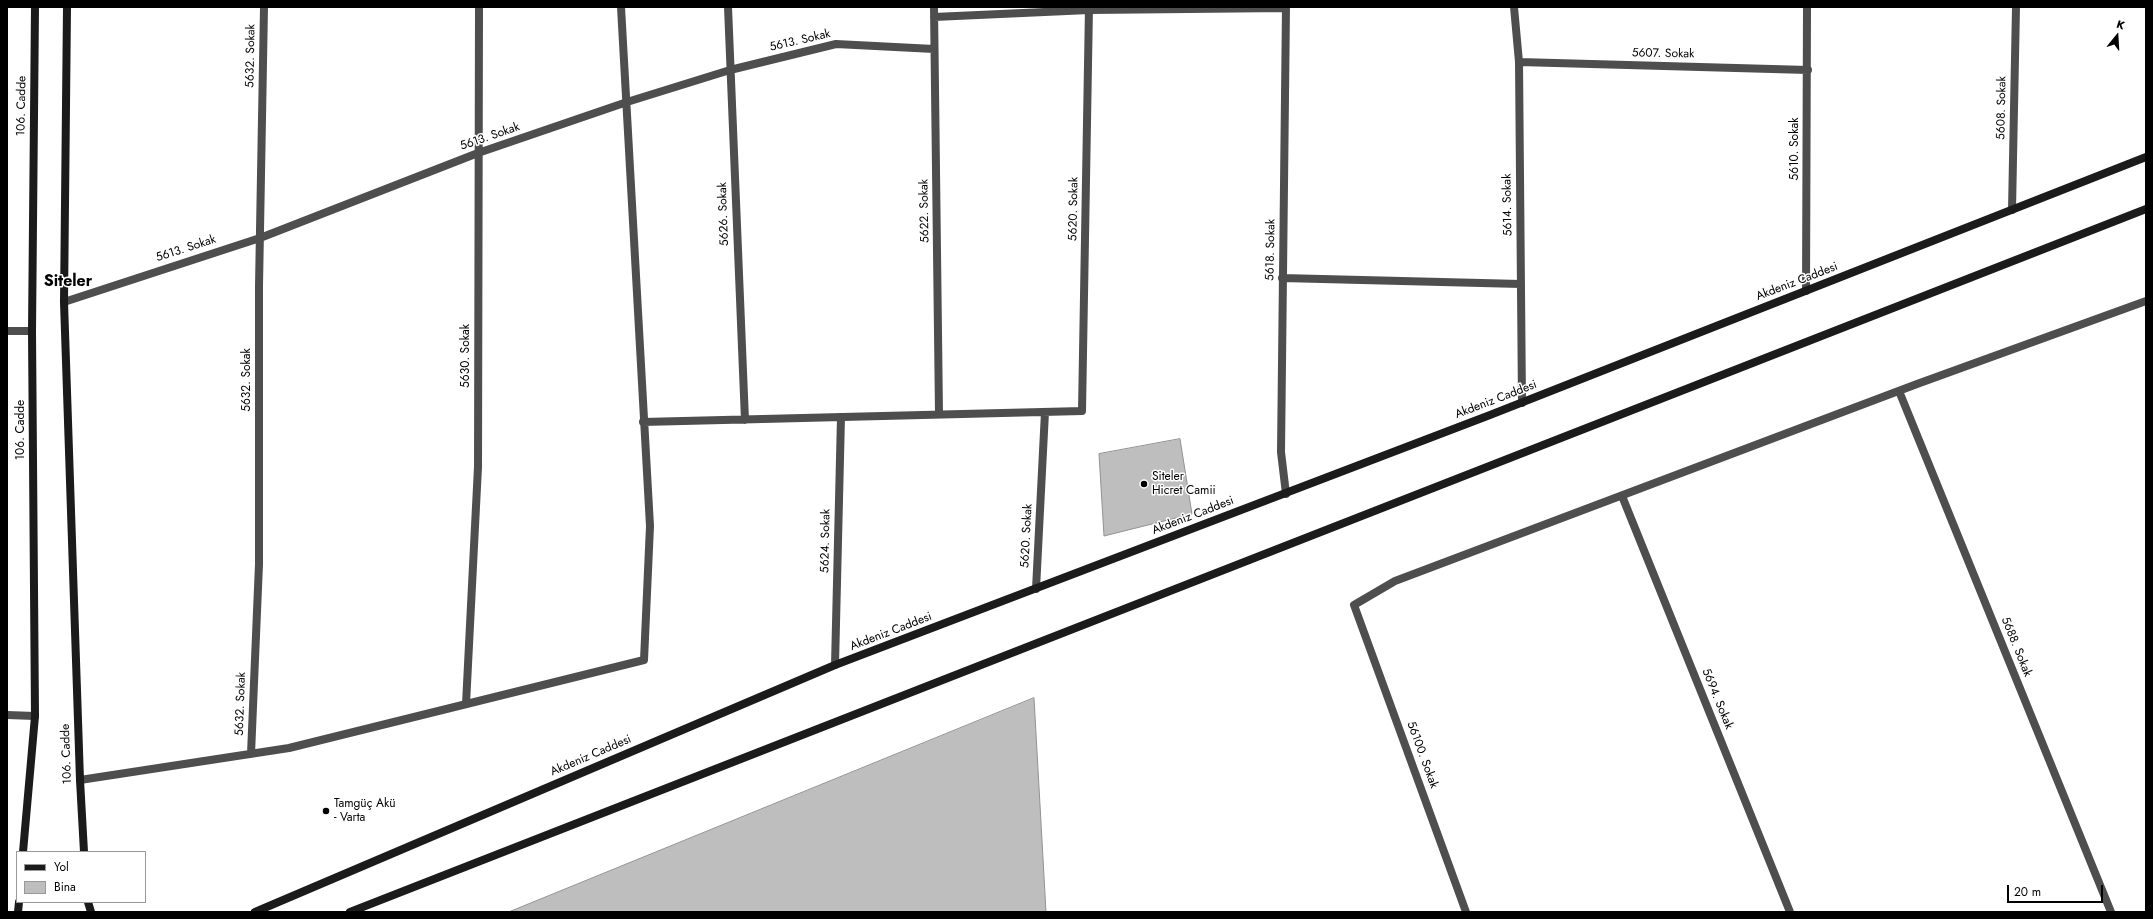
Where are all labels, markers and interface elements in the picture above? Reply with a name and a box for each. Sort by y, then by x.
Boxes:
north arrow [2097,16,2137,56]
text: K [2115,16,2127,33]
street label: 5632. Sokak [243,24,259,88]
street label: 5613. Sokak [768,27,832,55]
street label: 5607. Sokak [1632,46,1694,62]
street label: 106. Cadde [14,76,30,136]
street label: 5608. Sokak [1994,76,2010,140]
street label: 5610. Sokak [1788,118,1802,180]
street label: 5613. Sokak [458,120,522,154]
street label: 5614. Sokak [1500,174,1516,236]
street label: 5620. Sokak [1066,177,1082,241]
street label: 5622. Sokak [917,179,933,243]
street label: 5626. Sokak [716,182,732,246]
street label: 5618. Sokak [1263,219,1279,281]
street label: 5613. Sokak [154,233,218,265]
street label: Akdeniz Caddesi [1754,260,1840,304]
district label: Siteler [44,272,92,292]
street label: 5630. Sokak [459,324,473,388]
street label: 5632. Sokak [240,348,254,412]
street label: Akdeniz Caddesi [1453,378,1539,422]
street label: 106. Cadde [14,400,28,460]
place label: Siteler Hicret Camii [1152,470,1216,498]
marker: Siteler Hicret Camii [1139,479,1149,489]
street label: Akdeniz Caddesi [1150,494,1236,538]
street label: 5620. Sokak [1018,503,1036,569]
street label: 5624. Sokak [818,509,834,573]
street label: Akdeniz Caddesi [848,610,934,654]
street label: 5688. Sokak [1997,615,2035,679]
street label: 5694. Sokak [1698,667,1736,731]
street label: 5632. Sokak [233,672,249,736]
street label: 56100. Sokak [1403,720,1441,790]
street label: 106. Cadde [59,723,75,785]
street label: Akdeniz Caddesi [548,732,634,780]
place label: Tamgüç Akü - Varta [334,797,395,825]
marker: Tamgüç Akü - Varta [321,806,331,816]
legend [16,851,146,903]
text: Yol [54,858,69,876]
scale bar [2009,877,2105,903]
text: Bina [54,878,76,896]
text: 20 m [2014,883,2041,901]

